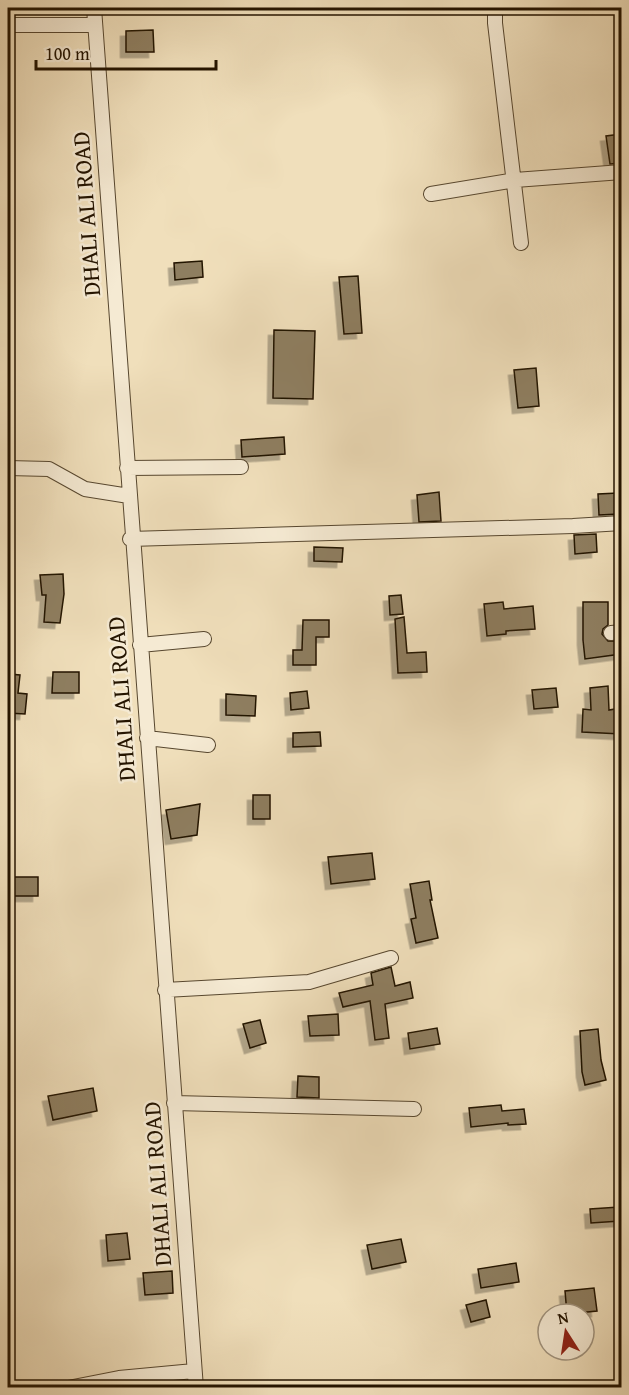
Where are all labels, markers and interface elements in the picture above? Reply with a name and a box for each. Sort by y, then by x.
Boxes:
scale bar [36,33,216,71]
text: 100 m [45,40,90,67]
street label: DHALI ALI ROAD [63,130,109,298]
street label: DHALI ALI ROAD [98,615,144,783]
street label: DHALI ALI ROAD [134,1100,180,1268]
north arrow [536,1302,596,1362]
text: N [555,1304,571,1330]

